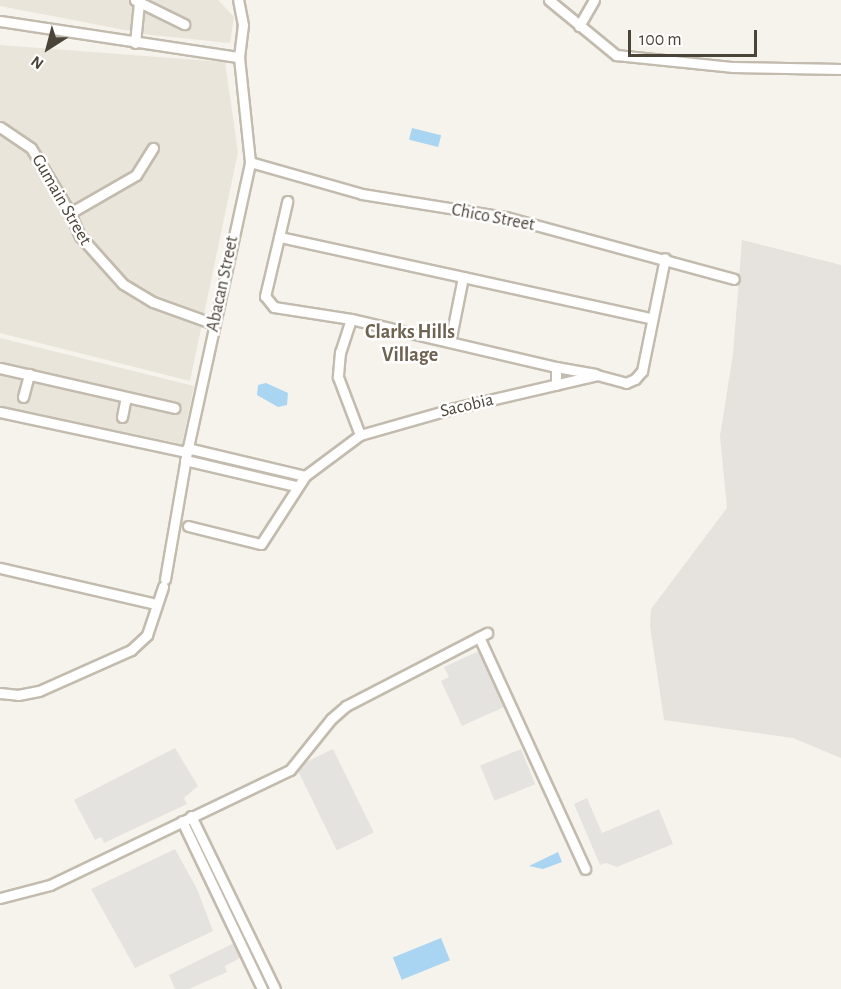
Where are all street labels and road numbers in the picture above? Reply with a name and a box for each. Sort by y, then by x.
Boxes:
street label: Gumain Street [26,151,96,249]
street label: Chico Street [450,199,536,237]
street label: Abacan Street [202,234,244,334]
street label: Sacobia [438,389,496,423]

